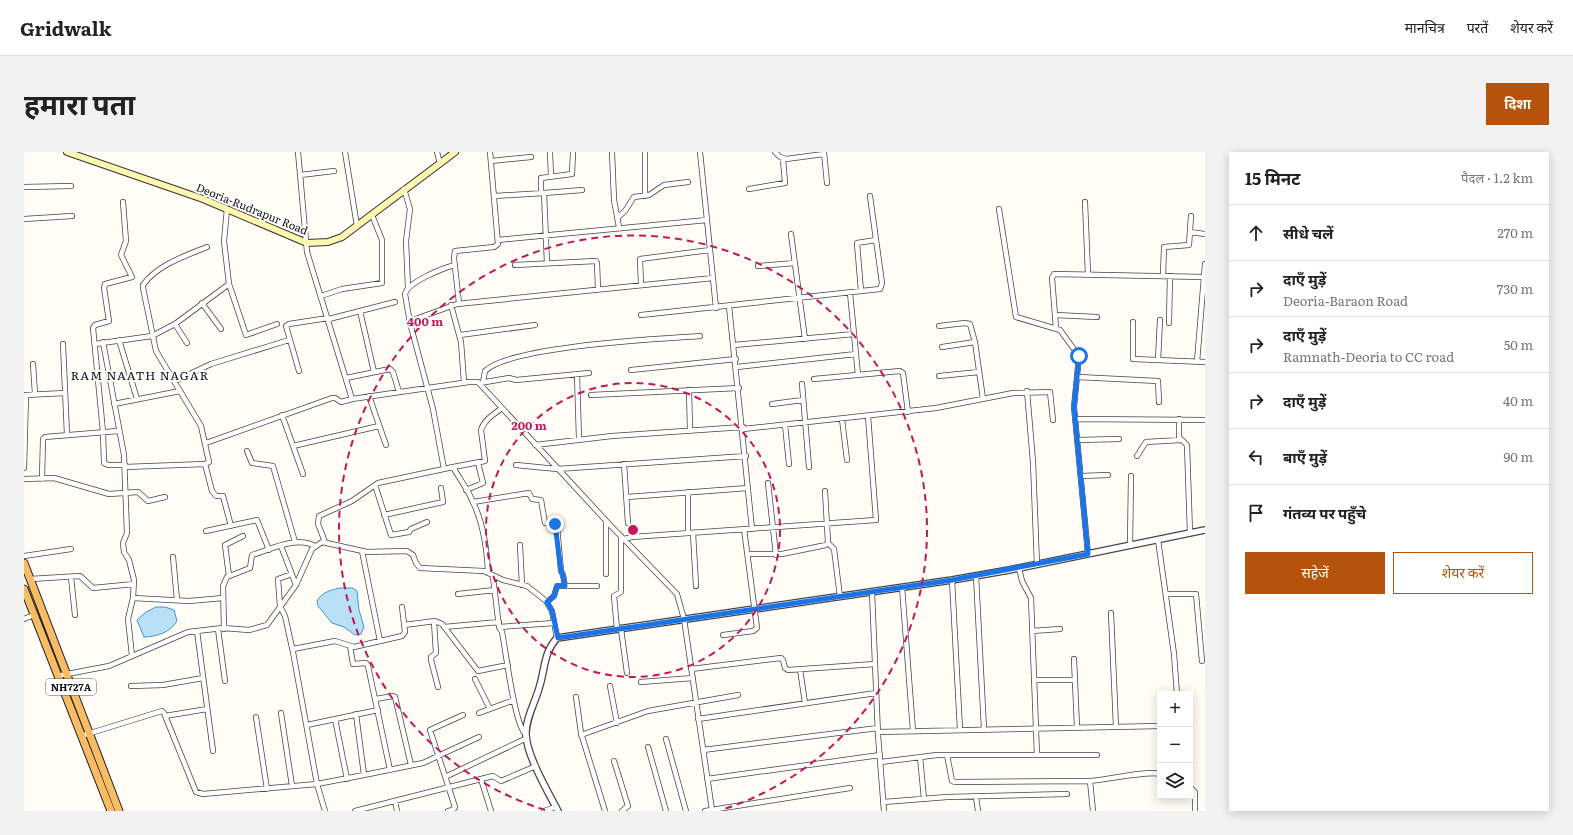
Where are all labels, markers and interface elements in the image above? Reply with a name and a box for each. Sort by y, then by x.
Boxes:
text: Gridwalk [20,14,111,42]
text: मानचित्र [1405,17,1445,37]
text: परतें [1467,17,1488,37]
text: शेयर करें [1510,17,1553,37]
text: हमारा पता [24,82,135,124]
button: दिशा [1486,83,1549,125]
text: 15 मिनट [1245,165,1300,190]
text: पैदल · 1.2 km [1461,168,1533,187]
street label: Deoria-Rudrapur Road [194,178,311,238]
text: सीधे चलें [1283,221,1333,244]
icon: ahead [1245,222,1267,244]
text: 270 m [1497,223,1533,242]
text: दाएँ मुड़ें [1283,267,1326,290]
icon: right [1245,278,1267,300]
text: 730 m [1497,279,1533,298]
text: Deoria-Baraon Road [1283,291,1408,310]
text: 400 m [407,312,443,330]
text: दाएँ मुड़ें [1283,323,1326,346]
icon: right [1245,334,1267,356]
text: 50 m [1504,335,1533,354]
route start [1070,347,1088,365]
text: Ramnath-Deoria to CC road [1283,347,1454,366]
district label: RAM NAATH NAGAR [71,366,209,384]
text: दाएँ मुड़ें [1283,389,1326,412]
icon: right [1245,390,1267,412]
text: 40 m [1503,391,1533,410]
text: 200 m [511,416,547,434]
text: बाएँ मुड़ें [1283,445,1327,468]
icon: left [1245,446,1267,468]
text: 90 m [1503,447,1533,466]
text: गंतव्य पर पहुँचे [1283,501,1366,524]
icon: arrive [1245,502,1267,524]
route end [546,515,564,533]
centre of rings [626,523,640,537]
button: सहेजें [1245,552,1385,594]
button: शेयर करें [1393,552,1533,594]
road number: NH727A [46,679,96,695]
map controls [1157,691,1193,799]
button: + [1157,691,1193,727]
button: − [1157,727,1193,763]
button: layers [1157,763,1193,799]

